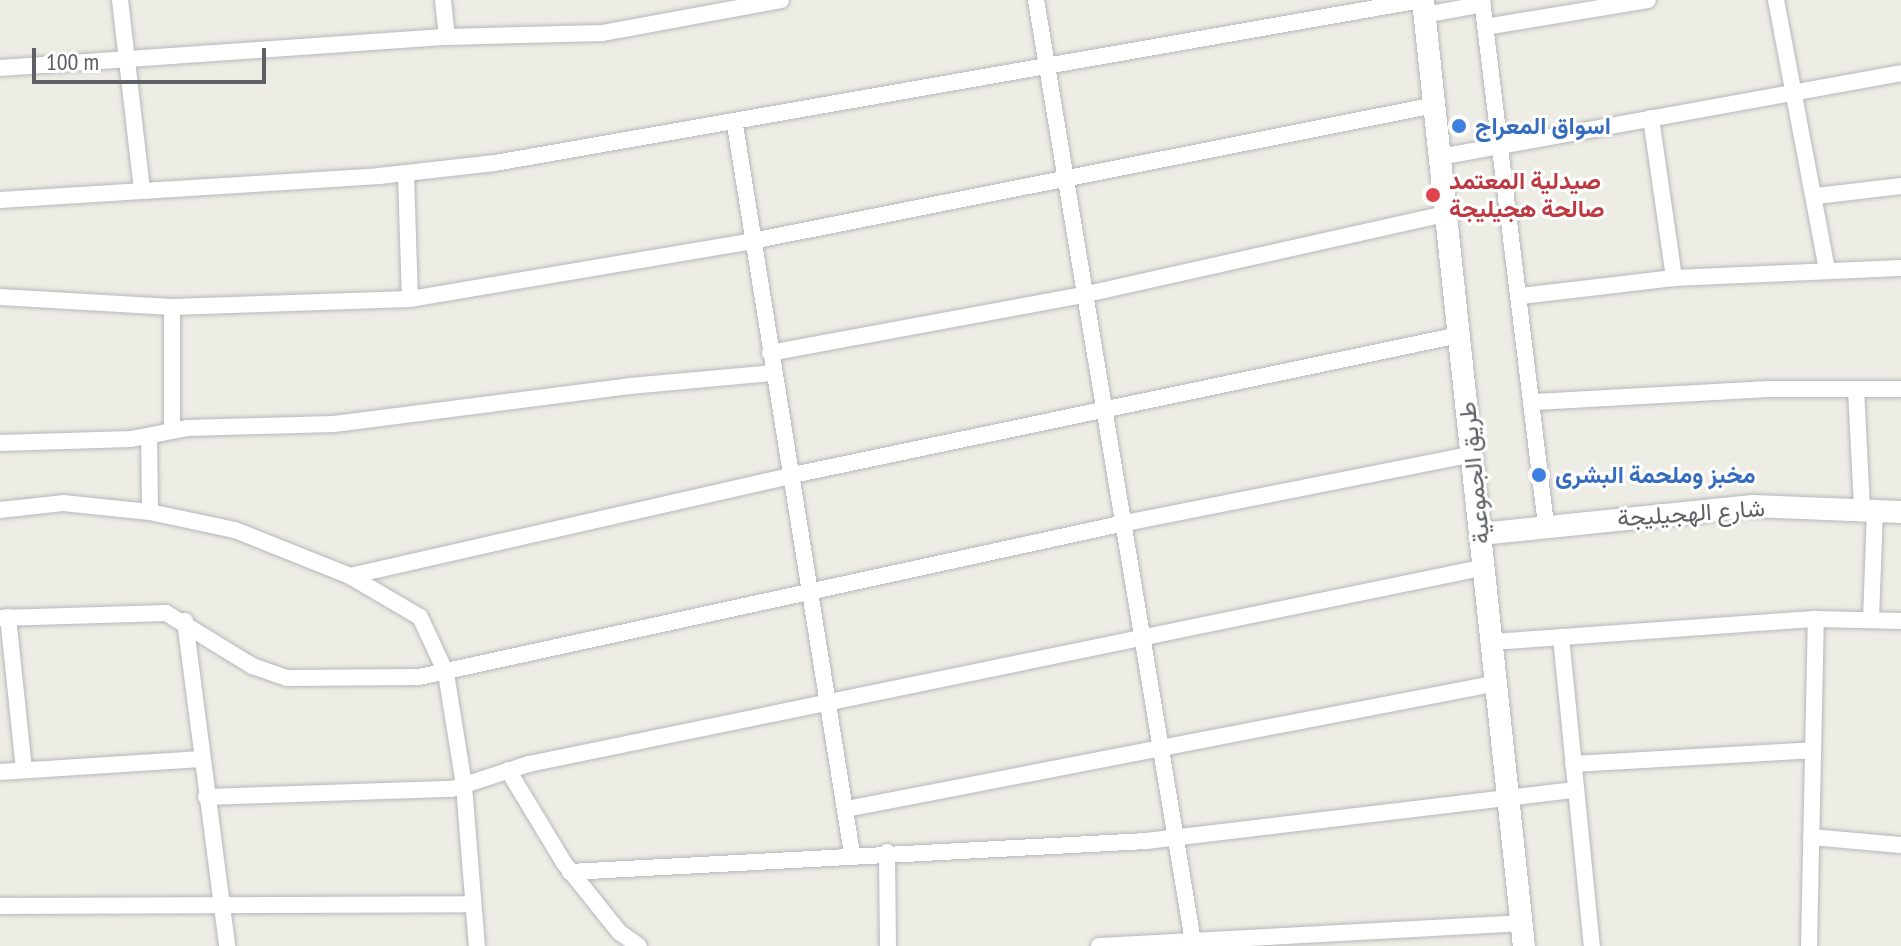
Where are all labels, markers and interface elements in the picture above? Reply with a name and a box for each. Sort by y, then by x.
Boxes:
scale bar [36,32,270,82]
text: 100 m [46,46,99,77]
place label: اسواق المعراج [1475,112,1611,140]
marker: اسواق المعراج [1450,117,1468,135]
place label: صيدلية المعتمد صالحة هجيليجة [1449,167,1605,223]
marker: صيدلية المعتمد صالحة هجيليجة [1424,186,1442,204]
street label: طريق الجموعية [1452,400,1496,546]
place label: مخبز وملحمة البشرى [1555,461,1756,489]
marker: مخبز وملحمة البشرى [1530,466,1548,484]
street label: شارع الهجيليجة [1616,493,1766,533]

